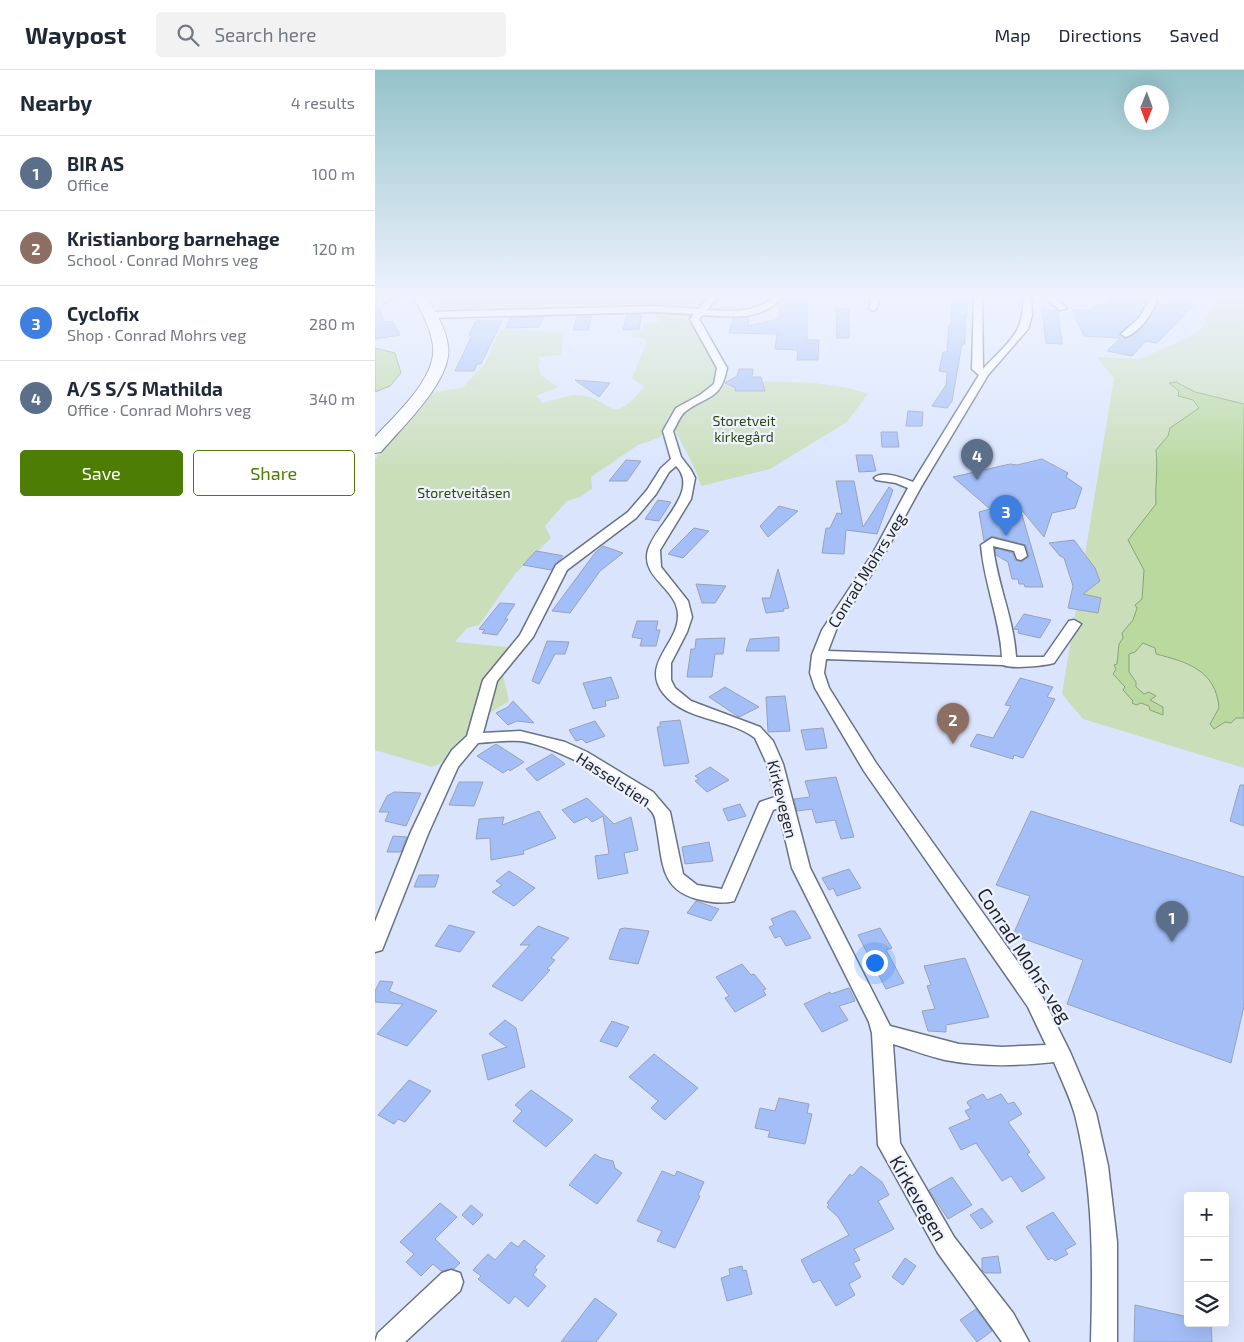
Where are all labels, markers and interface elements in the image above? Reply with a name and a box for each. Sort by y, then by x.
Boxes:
search box [156,12,506,57]
text: Waypost [25,20,126,49]
icon: search [174,21,202,49]
text: Search here [214,23,317,46]
text: Map [994,24,1031,46]
text: Directions [1059,24,1142,46]
text: Saved [1170,24,1219,46]
north arrow [1124,85,1169,130]
text: Nearby [20,90,92,115]
text: 4 results [291,93,355,112]
text: BIR AS [67,152,124,175]
text: 1 [33,164,39,183]
text: 100 m [312,164,355,183]
text: Office [67,175,109,194]
text: Kristianborg barnehage [67,227,280,250]
text: 2 [31,239,41,258]
text: 120 m [312,239,355,258]
text: School · Conrad Mohrs veg [67,250,258,269]
text: Cyclofix [67,302,139,325]
text: 3 [31,314,41,333]
text: 280 m [309,314,355,333]
text: Shop · Conrad Mohrs veg [67,325,246,344]
text: A/S S/S Mathilda [67,377,223,400]
text: 4 [31,389,41,408]
text: 340 m [309,389,355,408]
text: Office · Conrad Mohrs veg [67,400,251,419]
park label: Storetveit kirkegård [713,412,776,445]
pin: 4 [961,439,993,480]
button: Save [20,450,183,496]
button: Share [193,450,355,496]
park label: Storetveitåsen [417,484,511,501]
pin: 3 [990,495,1022,536]
street label: Conrad Mohrs veg [823,509,909,631]
pin: 2 [937,703,969,744]
street label: Hasselstien [573,748,655,810]
street label: Kirkevegen [764,758,802,840]
street label: Conrad Mohrs veg [973,883,1077,1027]
pin: 1 [1156,901,1188,942]
your location [862,950,888,976]
street label: Kirkevegen [885,1151,953,1245]
map controls [1184,1192,1229,1327]
button: + [1184,1192,1229,1237]
button: − [1184,1237,1229,1282]
button: layers [1184,1282,1229,1327]

